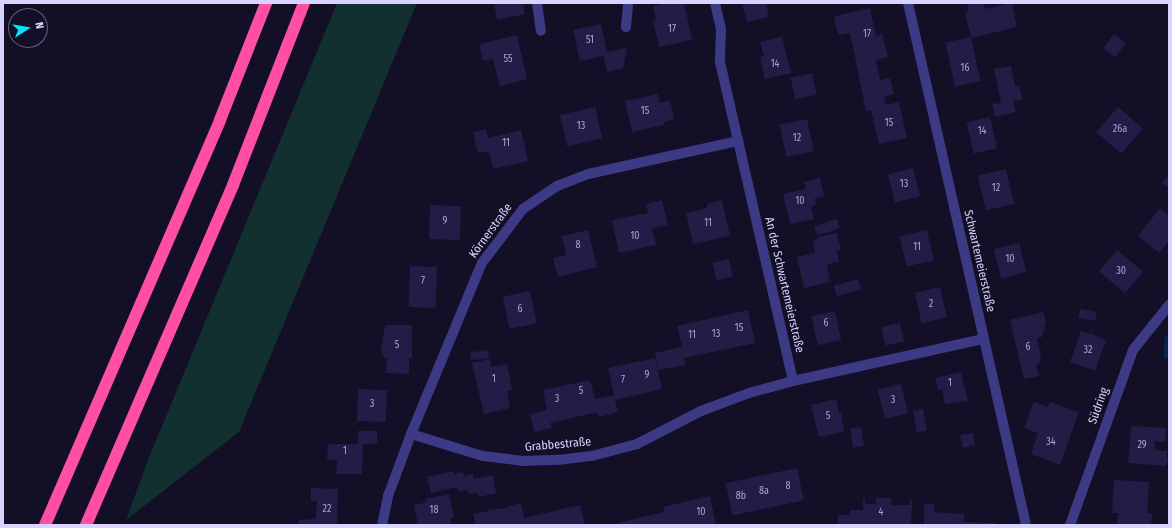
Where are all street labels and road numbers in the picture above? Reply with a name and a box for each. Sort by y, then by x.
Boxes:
street label: Körnerstraße [466,201,516,261]
street label: Schwartemeierstraße [960,209,998,313]
street label: An der Schwartemeierstraße [761,216,807,354]
street label: Südring [1086,386,1112,426]
street label: Grabbestraße [524,435,592,455]

